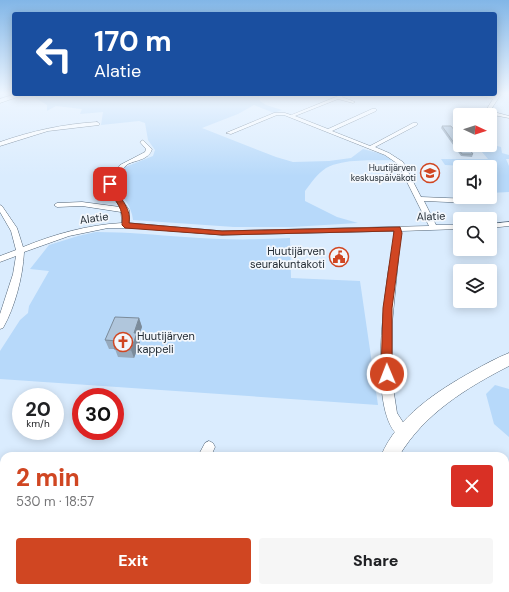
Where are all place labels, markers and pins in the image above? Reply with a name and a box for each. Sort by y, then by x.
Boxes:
place label: Huutijärven keskuspäiväkoti [351,162,416,184]
school or university icon: Huutijärven keskuspäiväkoti [419,162,441,184]
pin [93,167,127,201]
place label: Huutijärven seurakuntakoti [250,244,325,271]
public building icon: Huutijärven seurakuntakoti [328,246,350,268]
place label: Huutijärven kappeli [137,329,195,356]
church icon: Huutijärven kappeli [112,331,134,353]

